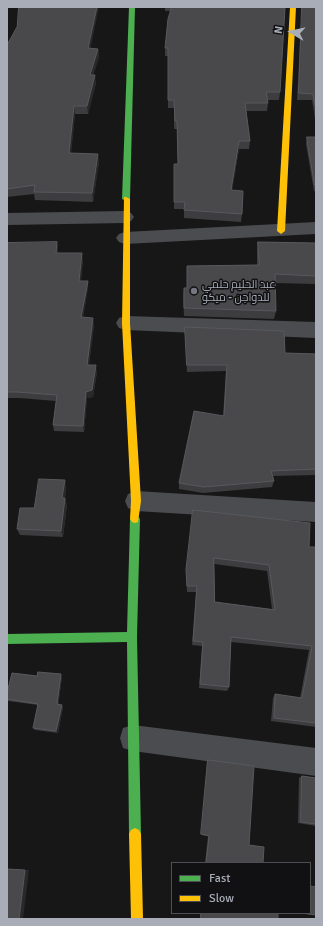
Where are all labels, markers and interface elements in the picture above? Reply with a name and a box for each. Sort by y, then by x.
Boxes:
north arrow [271,12,311,52]
text: N [272,25,286,35]
place label: عبد الحليم حلمي للدواجن - ميكو [202,278,276,304]
marker: عبد الحليم حلمي للدواجن - ميكو [189,286,199,296]
legend [171,862,311,914]
text: Fast [209,871,230,886]
text: Slow [209,891,234,906]

